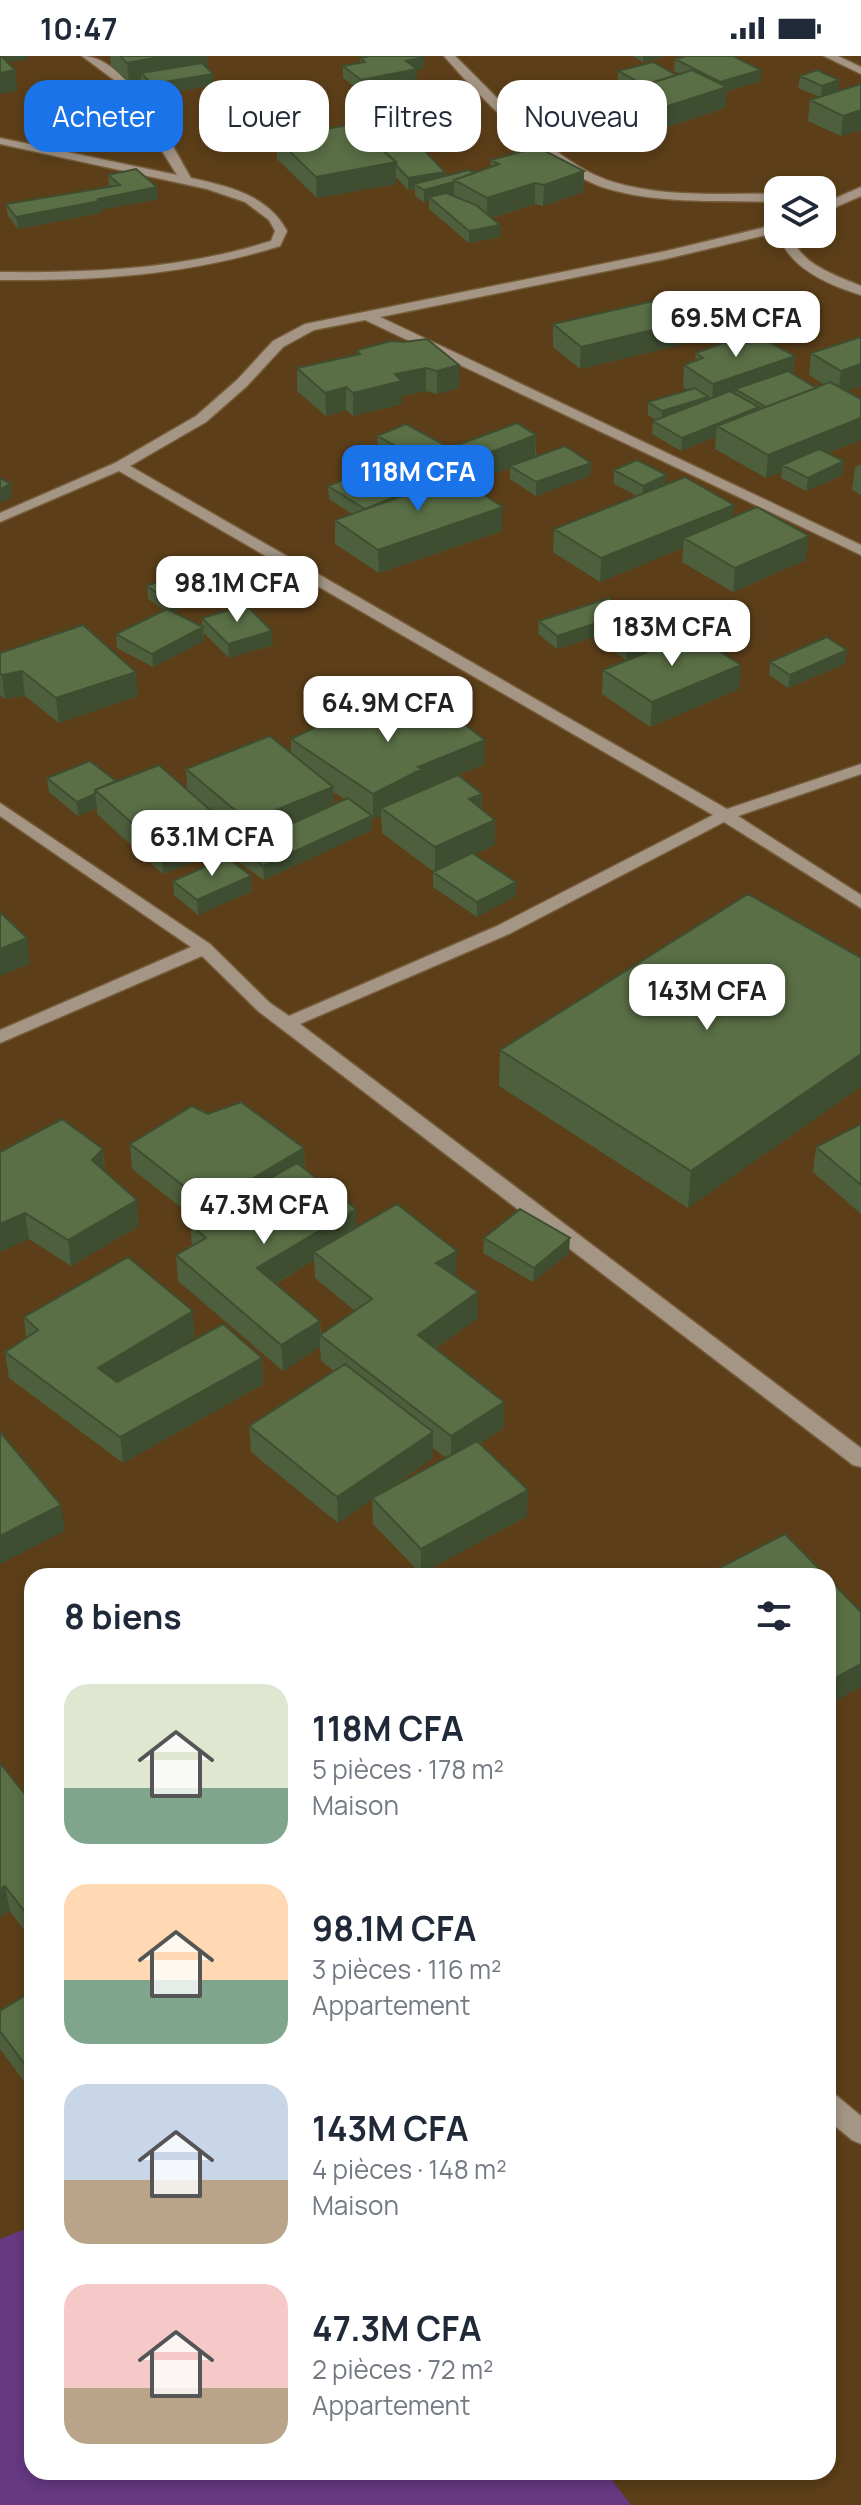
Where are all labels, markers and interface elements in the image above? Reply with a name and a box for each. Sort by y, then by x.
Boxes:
text: 10:47 [40,8,117,49]
chip: Acheter [24,80,183,152]
chip: Louer [199,80,329,152]
chip: Filtres [345,80,481,152]
chip: Nouveau [497,80,667,152]
map controls [764,176,836,248]
button: layers [764,176,836,248]
pin: 69.5M CFA [644,291,828,359]
text: 69.5M CFA [670,299,802,335]
pin: 118M CFA [335,445,501,513]
text: 118M CFA [360,453,476,489]
pin: 98.1M CFA [145,556,329,624]
text: 98.1M CFA [174,564,300,600]
pin: 183M CFA [589,600,755,668]
text: 183M CFA [612,608,732,644]
pin: 64.9M CFA [296,676,480,744]
text: 64.9M CFA [322,684,454,720]
pin: 63.1M CFA [120,810,304,878]
text: 63.1M CFA [150,818,274,854]
pin: 143M CFA [624,964,790,1032]
text: 143M CFA [647,972,767,1008]
pin: 47.3M CFA [172,1178,356,1246]
text: 47.3M CFA [199,1186,329,1222]
text: 8 biens [64,1593,182,1639]
icon: filters [752,1594,796,1638]
text: 118M CFA [312,1705,464,1751]
icon: home [128,1716,224,1812]
text: 5 pièces · 178 m² [312,1751,504,1787]
text: Maison [312,1787,399,1823]
text: 98.1M CFA [312,1905,476,1951]
icon: home [128,1916,224,2012]
text: 3 pièces · 116 m² [312,1951,501,1987]
text: Appartement [312,1987,470,2023]
text: 143M CFA [312,2105,469,2151]
icon: home [128,2116,224,2212]
text: 4 pièces · 148 m² [312,2151,507,2187]
text: Maison [312,2187,399,2223]
text: 47.3M CFA [312,2305,482,2351]
icon: home [128,2316,224,2412]
text: 2 pièces · 72 m² [312,2351,493,2387]
text: Appartement [312,2387,470,2423]

